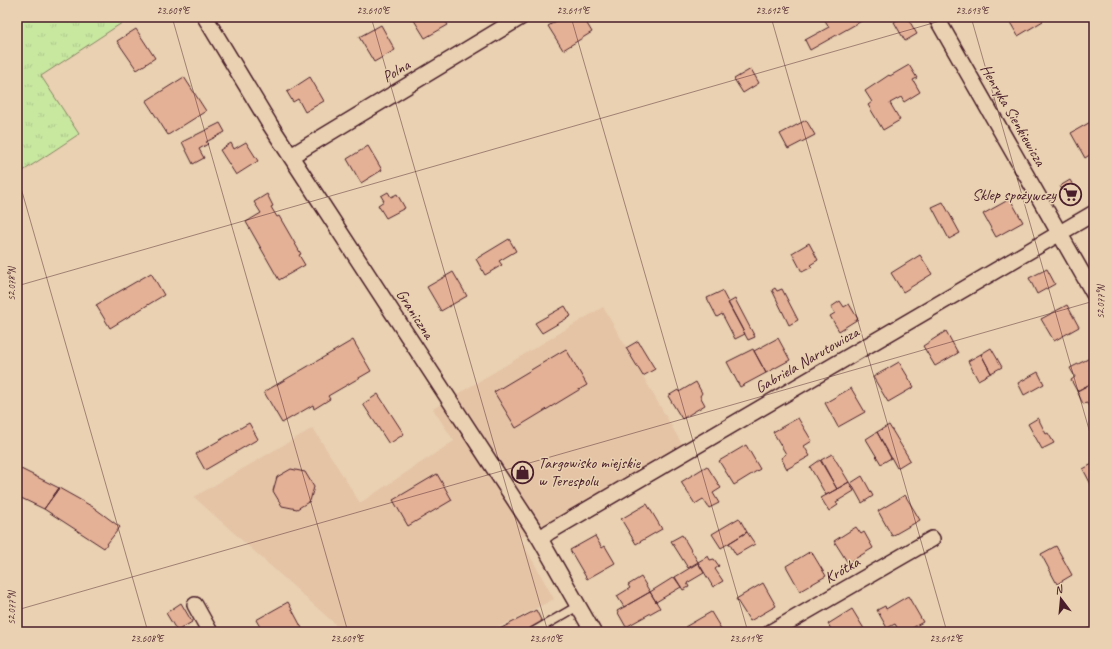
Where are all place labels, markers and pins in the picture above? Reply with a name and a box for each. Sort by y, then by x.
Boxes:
supermarket icon: Sklep spożywczy [1058,182,1084,208]
place label: Sklep spożywczy [972,185,1058,205]
place label: Targowisko miejskie w Terespolu [538,453,642,491]
shop icon: Targowisko miejskie w Terespolu [509,459,535,485]

